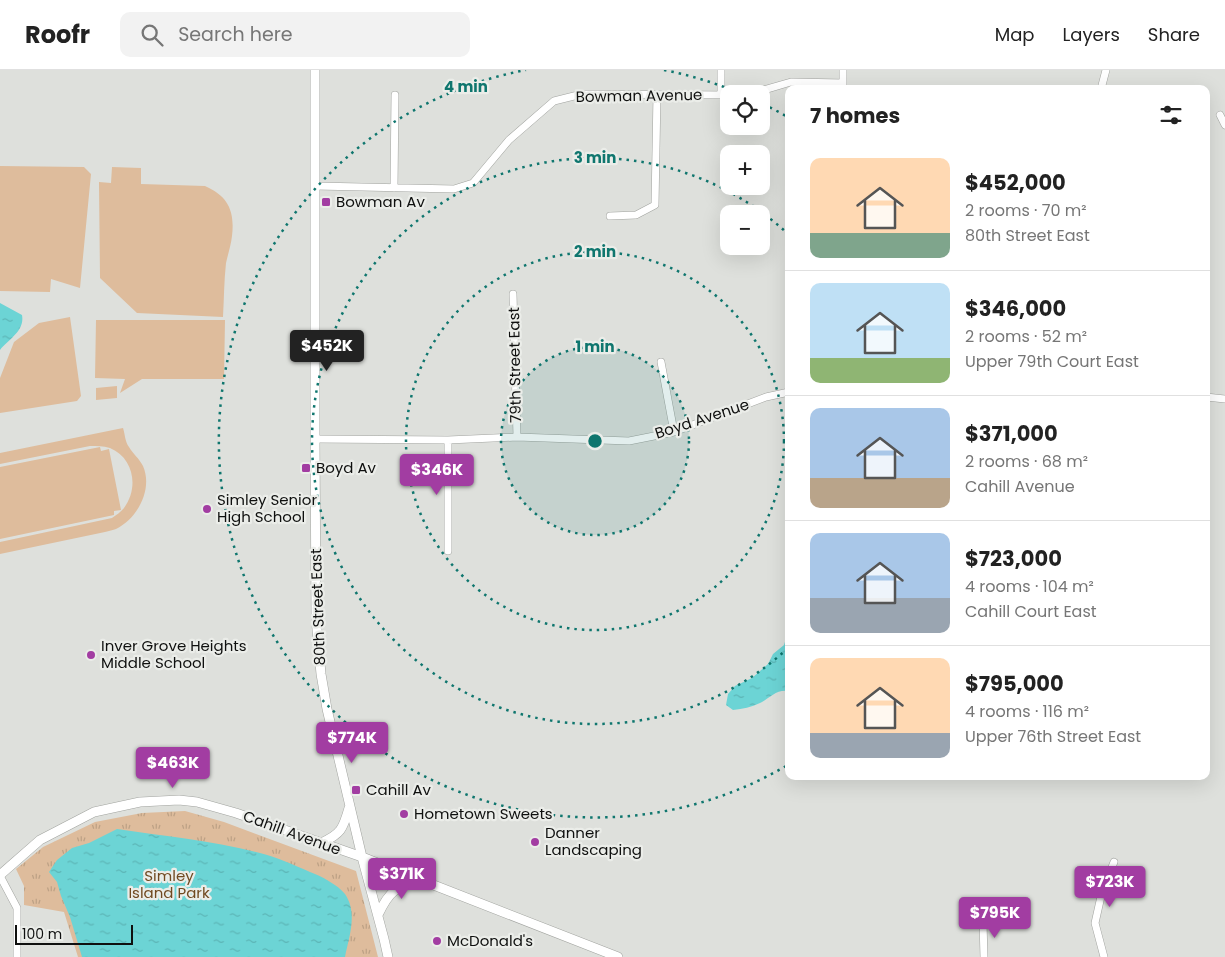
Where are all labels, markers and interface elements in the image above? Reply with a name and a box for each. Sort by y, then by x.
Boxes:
search box [120,12,470,57]
text: Roofr [25,18,90,51]
icon: search [138,21,166,49]
text: Search here [178,21,293,48]
text: Map [995,22,1035,47]
text: Layers [1063,22,1120,47]
text: Share [1148,22,1200,47]
text: 4 min [444,76,488,97]
street label: Bowman Avenue [576,84,702,107]
map controls [720,85,770,255]
button: locate [720,85,770,135]
text: 7 homes [810,101,900,130]
icon: filters [1157,101,1185,129]
button: + [720,145,770,195]
text: 3 min [574,147,616,168]
text: $452,000 [965,168,1066,197]
icon: home [850,178,910,238]
place label: Bowman Av [336,191,425,212]
marker: Bowman Av [320,196,332,208]
text: 2 rooms · 70 m² [965,199,1087,222]
button: − [720,205,770,255]
text: 80th Street East [965,224,1090,247]
text: 2 min [574,241,616,262]
text: $346,000 [965,294,1066,323]
icon: home [850,303,910,363]
street label: 79th Street East [503,307,526,423]
text: 2 rooms · 52 m² [965,325,1087,348]
pin: $452K [292,330,362,372]
text: $452K [301,334,353,357]
text: 1 min [575,336,615,357]
text: Upper 79th Court East [965,350,1139,373]
street label: Boyd Avenue [652,393,752,444]
text: $371,000 [965,419,1058,448]
icon: home [850,428,910,488]
centre of rings [586,432,604,450]
text: 2 rooms · 68 m² [965,450,1088,473]
pin: $346K [402,454,472,496]
place label: Boyd Av [316,457,376,478]
text: $346K [411,458,463,481]
marker: Boyd Av [300,462,312,474]
text: Cahill Avenue [965,475,1075,498]
place label: Simley Senior High School [217,489,317,527]
marker: Simley Senior High School [201,503,213,515]
text: $723,000 [965,544,1062,573]
street label: 80th Street East [305,548,330,666]
icon: home [850,553,910,613]
text: 4 rooms · 104 m² [965,575,1094,598]
text: Cahill Court East [965,600,1097,623]
place label: Inver Grove Heights Middle School [101,635,247,673]
marker: Inver Grove Heights Middle School [85,649,97,661]
text: $795,000 [965,669,1064,698]
icon: home [850,678,910,738]
text: 4 rooms · 116 m² [965,700,1089,723]
pin: $774K [317,722,387,764]
text: Upper 76th Street East [965,725,1141,748]
text: $774K [327,726,377,749]
pin: $463K [138,746,208,789]
text: $463K [147,751,199,774]
place label: Cahill Av [366,779,432,800]
marker: Cahill Av [350,784,362,796]
place label: Hometown Sweets [414,803,553,824]
street label: Cahill Avenue [240,805,344,860]
marker: Hometown Sweets [398,808,410,820]
place label: Danner Landscaping [545,822,642,860]
marker: Danner Landscaping [529,836,541,848]
pin: $371K [367,858,437,900]
text: $371K [379,862,425,885]
park label: Simley Island Park [128,865,210,903]
pin: $723K [1075,866,1145,908]
text: $723K [1085,870,1135,893]
pin: $795K [960,896,1030,939]
text: $795K [970,901,1020,924]
scale bar [15,922,132,945]
text: 100 m [22,924,62,944]
place label: McDonald's [447,930,533,951]
marker: McDonald's [431,935,443,947]

